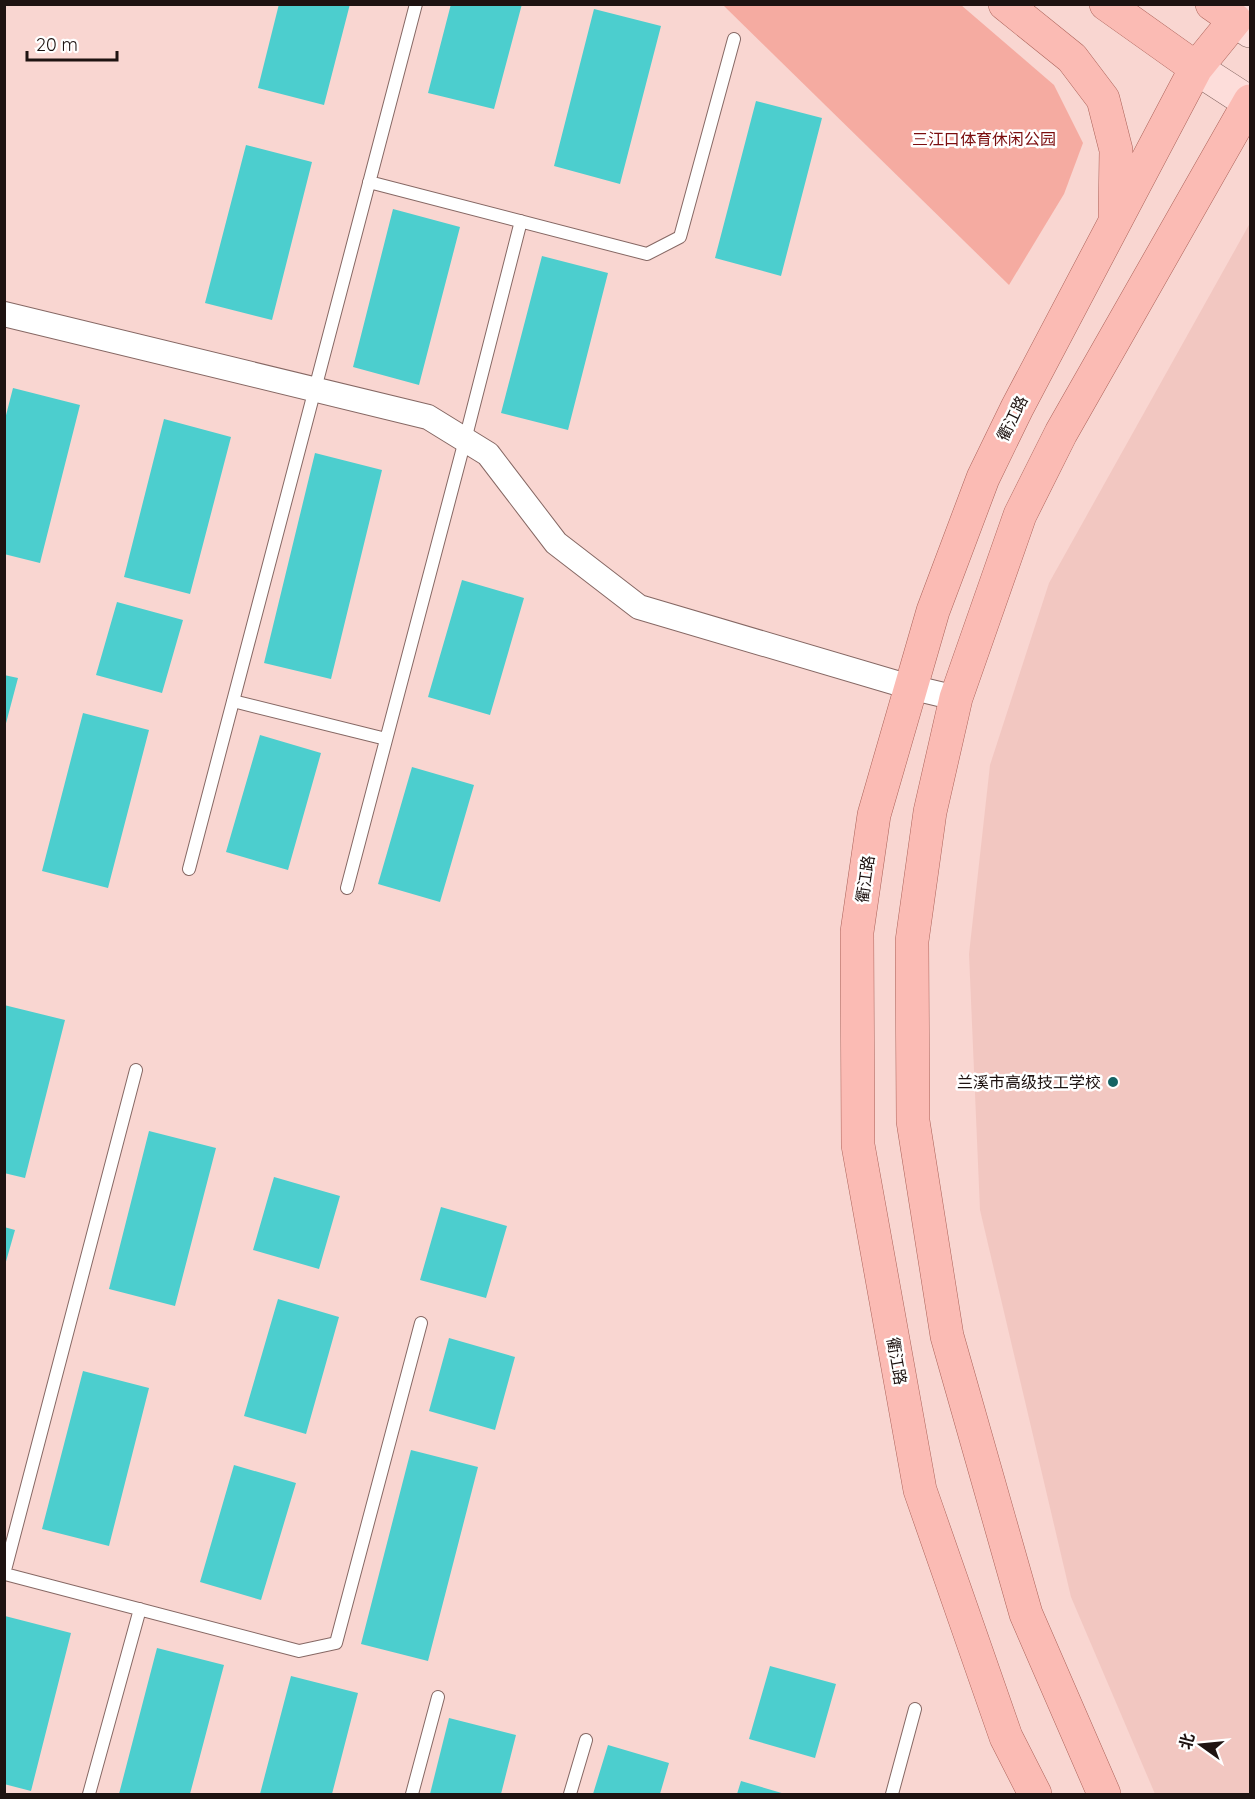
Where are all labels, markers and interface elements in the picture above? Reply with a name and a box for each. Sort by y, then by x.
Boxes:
scale bar [27,24,117,62]
text: 20 m [36,33,78,56]
park label: 三江口体育休闲公园 [912,129,1056,149]
street label: 衢江路 [992,392,1032,444]
street label: 衢江路 [852,854,878,904]
place label: 兰溪市高级技工学校 [957,1072,1101,1092]
marker: 兰溪市高级技工学校 [1106,1075,1120,1089]
street label: 衢江路 [883,1336,911,1386]
north arrow [1171,1715,1231,1775]
text: 北 [1175,1731,1198,1751]

